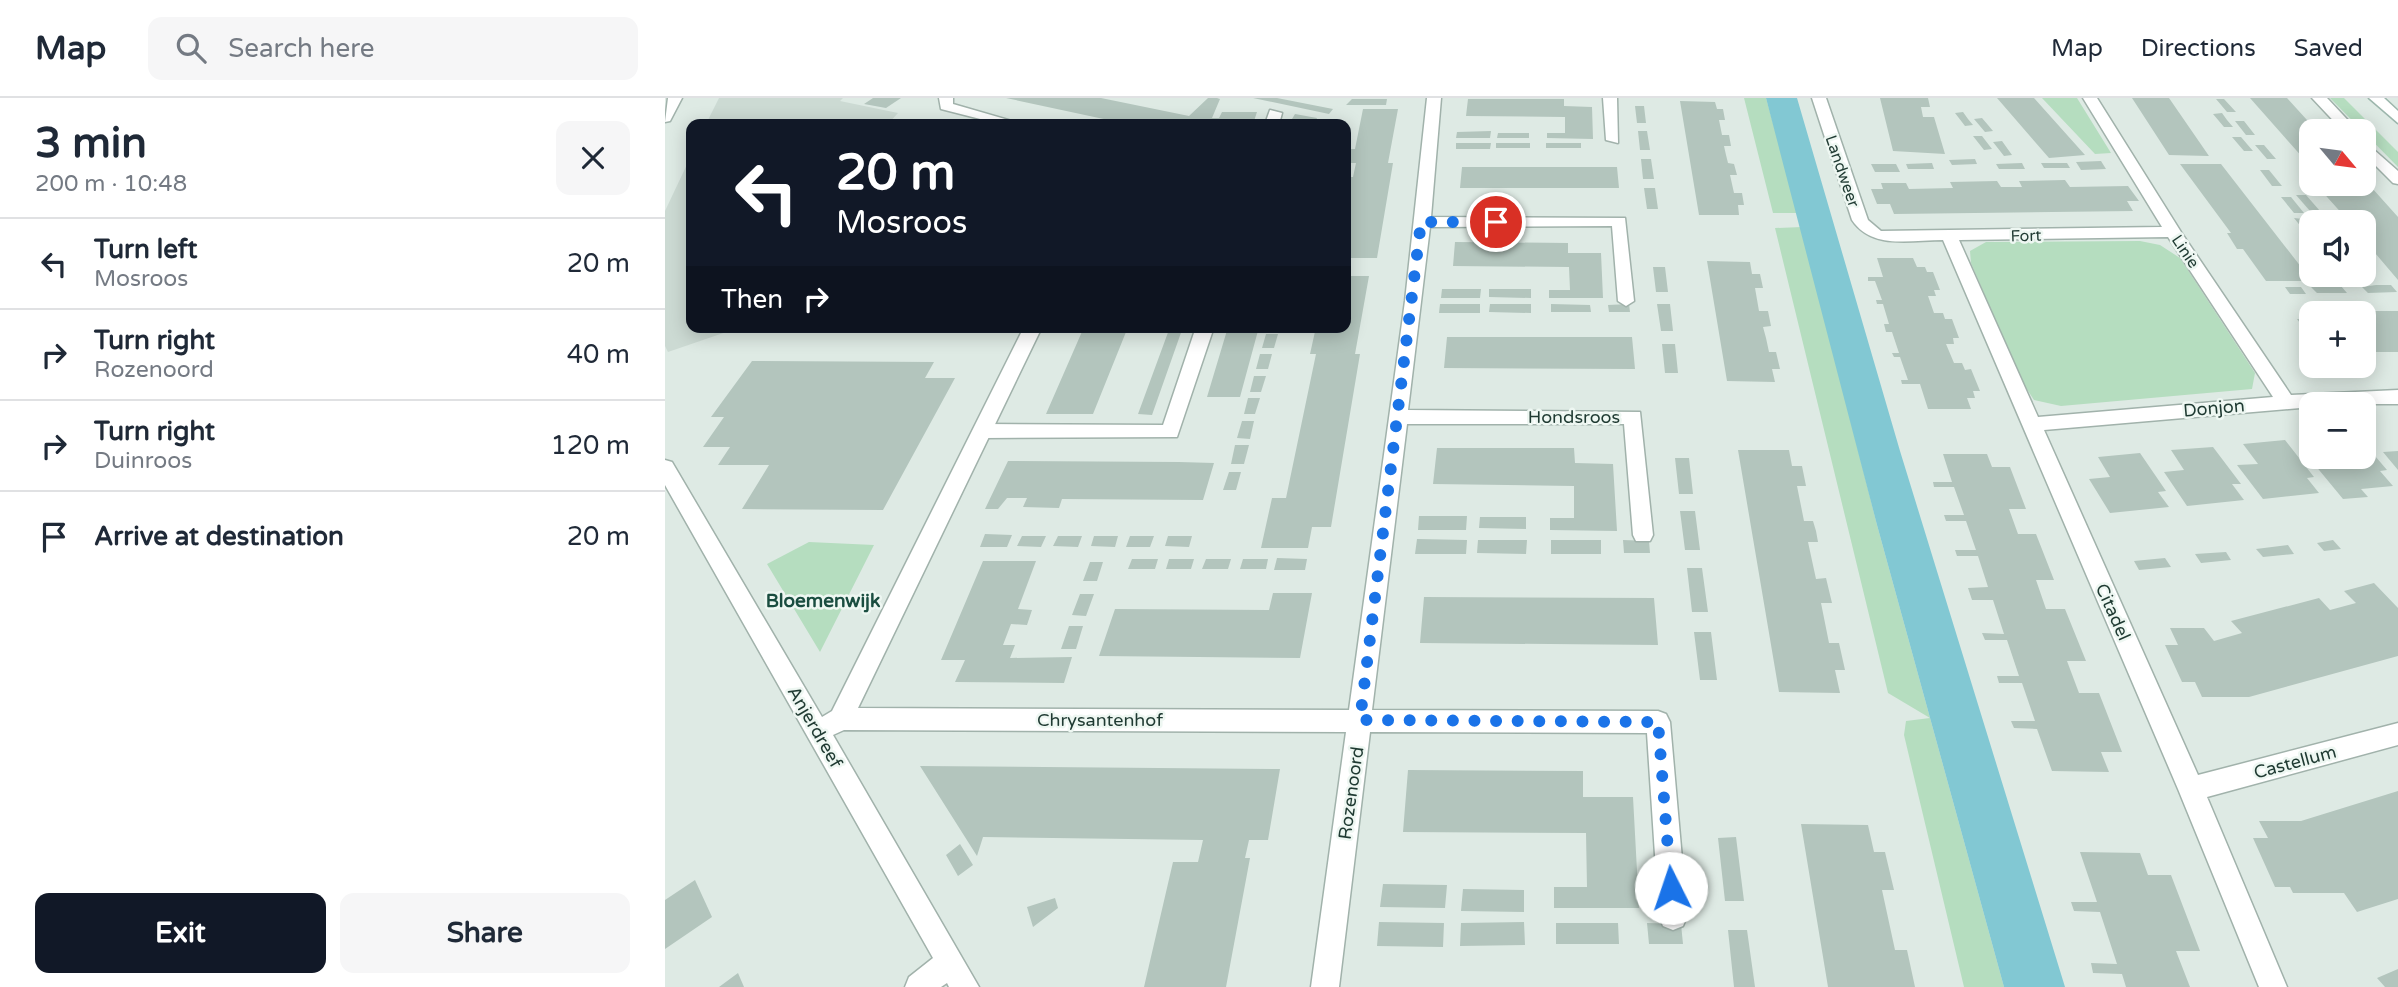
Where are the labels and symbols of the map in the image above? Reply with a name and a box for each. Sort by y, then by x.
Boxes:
north arrow [2299,119,2377,196]
street label: Landweer [1820,133,1864,211]
pin [1466,192,1526,252]
street label: Fort [2010,225,2042,247]
street label: Linie [2167,231,2204,272]
street label: Donjon [2182,394,2246,422]
street label: Hondsroos [1528,406,1620,428]
street label: Citadel [2091,580,2135,644]
district label: Bloemenwijk [766,590,881,613]
street label: Anjerdreef [783,682,847,772]
street label: Chrysantenhof [1037,709,1163,731]
street label: Castellum [2251,740,2339,784]
street label: Rozenoord [1334,745,1368,841]
position arrow [1634,851,1708,925]

